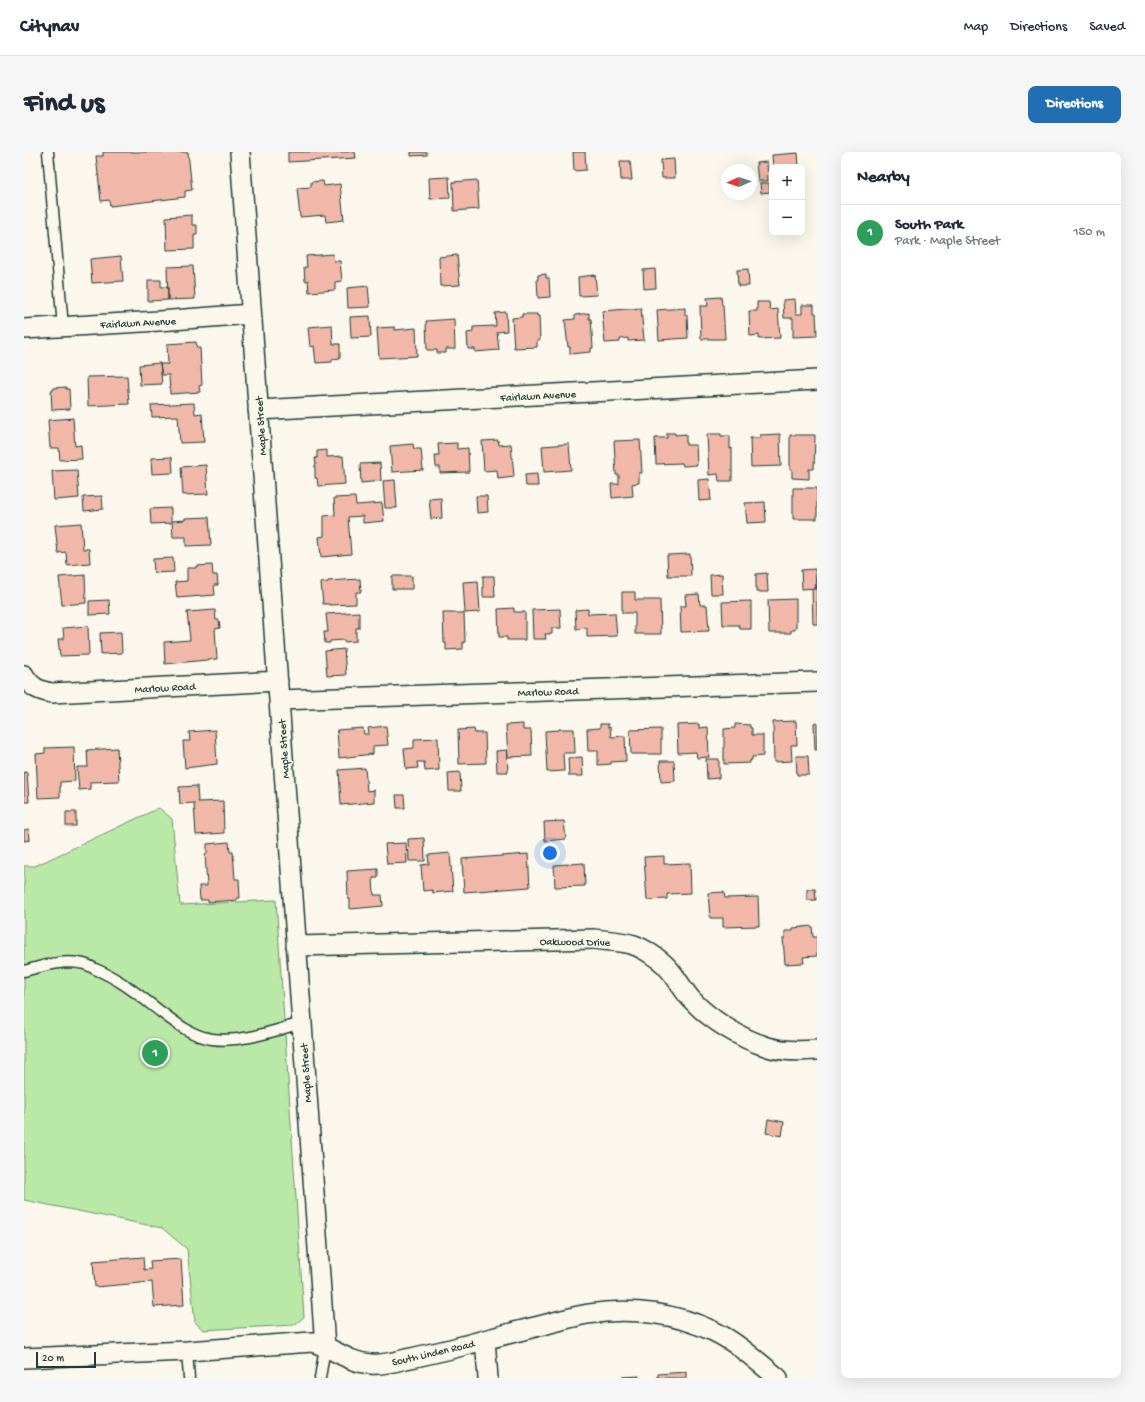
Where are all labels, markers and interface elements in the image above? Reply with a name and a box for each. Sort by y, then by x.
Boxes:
text: Citynav [20,16,79,39]
text: Map [964,19,988,36]
text: Directions [1010,19,1067,36]
text: Saved [1089,19,1125,36]
button: Directions [1028,86,1121,123]
text: Find us [24,88,104,121]
north arrow [721,164,757,200]
map controls [769,164,805,236]
button: + [769,164,805,200]
text: Nearby [857,168,910,188]
button: − [769,200,805,236]
text: South Park [895,216,963,234]
text: 1 [867,225,873,240]
text: 150 m [1073,225,1105,240]
text: Park · Maple Street [895,234,1000,249]
street label: Fairlawn Avenue [99,316,177,332]
street label: Fairlawn Avenue [499,389,577,405]
street label: Maple Street [254,394,270,456]
street label: Marlow Road [134,681,197,697]
street label: Marlow Road [517,686,580,700]
street label: Maple Street [277,717,293,779]
your location [540,843,560,863]
street label: Oakwood Drive [540,936,611,950]
pin: 1 [142,1038,168,1068]
street label: Maple Street [299,1041,315,1103]
street label: South Linden Road [391,1338,478,1369]
scale bar [36,1350,96,1369]
text: 20 m [42,1353,64,1365]

